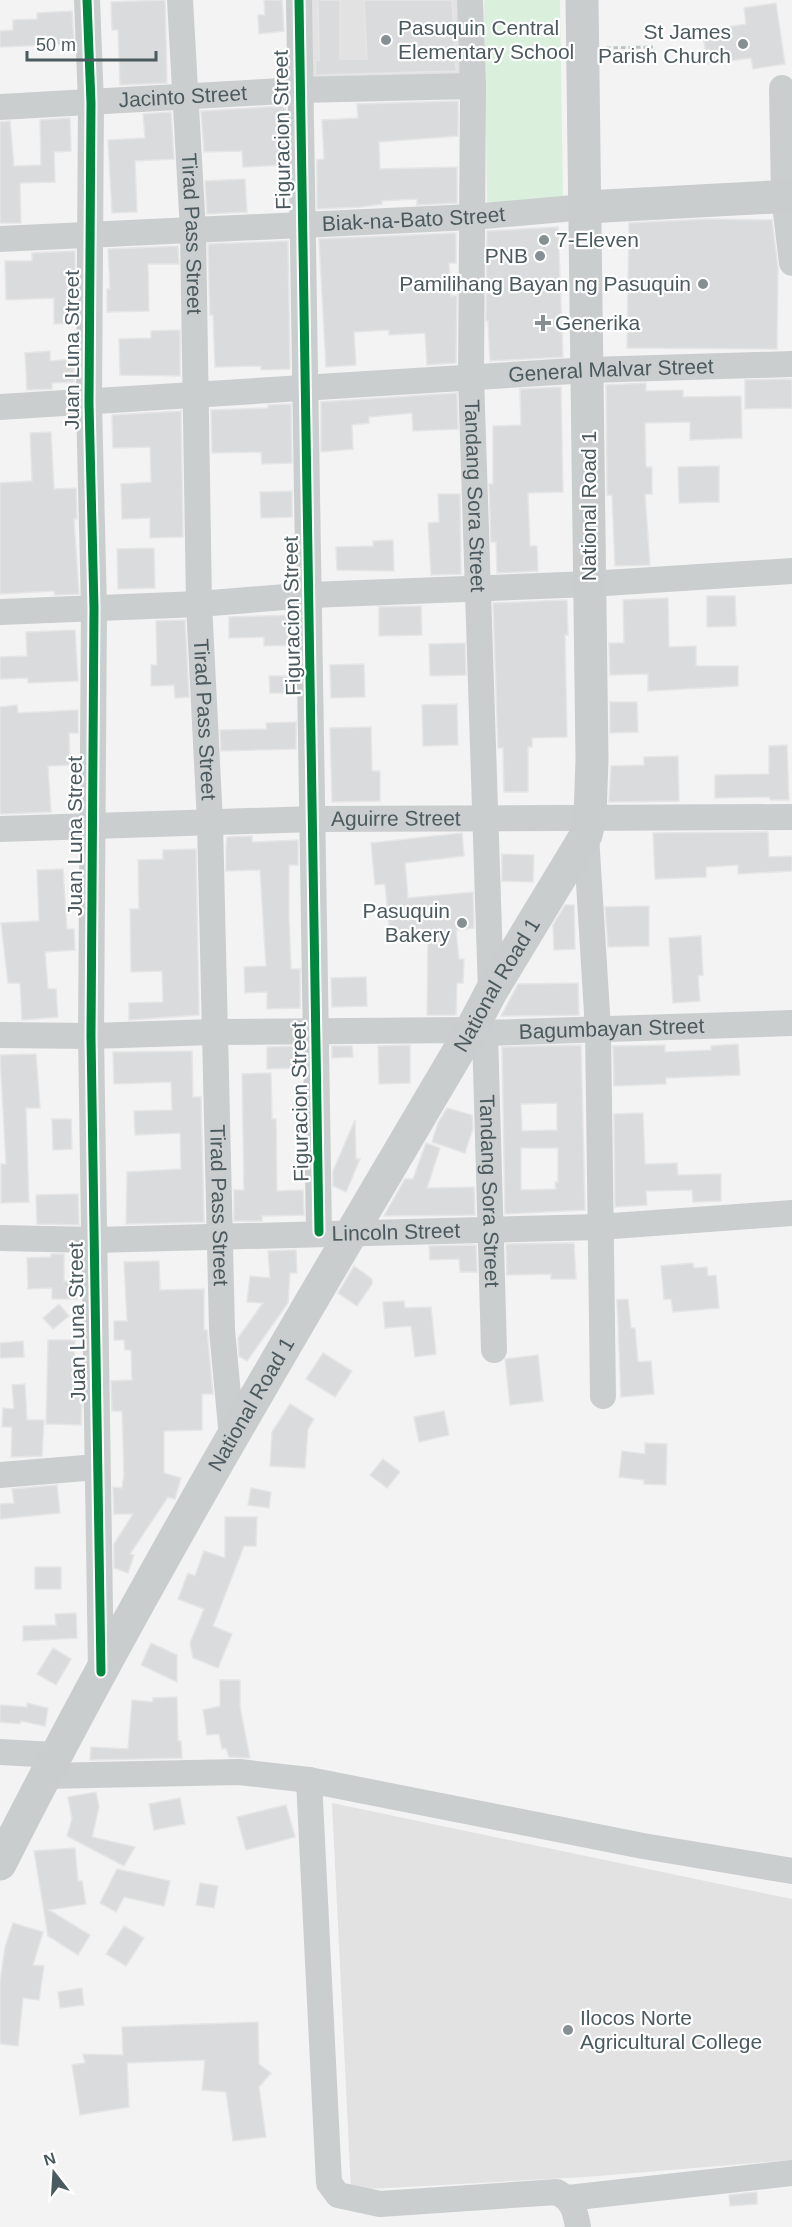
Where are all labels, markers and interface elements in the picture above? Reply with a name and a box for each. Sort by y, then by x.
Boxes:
place label: Pasuquin Central Elementary School [398,16,574,63]
place label: St James Parish Church [598,20,731,67]
scale bar [27,24,156,62]
marker: Pasuquin Central Elementary School [379,33,393,47]
text: 50 m [36,35,76,55]
marker: St James Parish Church [736,37,750,51]
street label: Figuracion Street [269,50,294,210]
street label: Jacinto Street [118,81,248,111]
street label: Tirad Pass Street [178,152,206,315]
street label: Biak-na-Bato Street [321,202,506,235]
place label: 7-Eleven [556,228,639,251]
marker: 7-Eleven [537,233,551,247]
place label: PNB [485,244,528,267]
marker: PNB [533,249,547,263]
street label: Juan Luna Street [60,270,83,430]
place label: Pamilihang Bayan ng Pasuquin [399,272,691,295]
marker: Pamilihang Bayan ng Pasuquin [696,277,710,291]
place label: Generika [555,311,641,334]
marker: Generika [536,316,550,330]
street label: General Malvar Street [507,354,714,386]
street label: Tandang Sora Street [461,399,490,593]
street label: National Road 1 [577,431,600,581]
street label: Figuracion Street [279,536,304,696]
street label: Tirad Pass Street [190,638,221,801]
street label: Juan Luna Street [63,756,86,916]
street label: Aguirre Street [331,806,461,830]
place label: Pasuquin Bakery [362,899,450,946]
street label: National Road 1 [449,914,544,1056]
marker: Pasuquin Bakery [455,916,469,930]
street label: Bagumbayan Street [518,1014,705,1043]
street label: Figuracion Street [287,1022,312,1182]
street label: Tandang Sora Street [476,1094,504,1288]
street label: Tirad Pass Street [206,1124,233,1286]
street label: Lincoln Street [331,1219,461,1245]
street label: Juan Luna Street [64,1242,89,1402]
street label: National Road 1 [203,1333,299,1475]
place label: Ilocos Norte Agricultural College [580,2006,762,2053]
marker: Ilocos Norte Agricultural College [561,2023,575,2037]
north arrow [24,2143,84,2203]
text: N [42,2149,58,2169]

